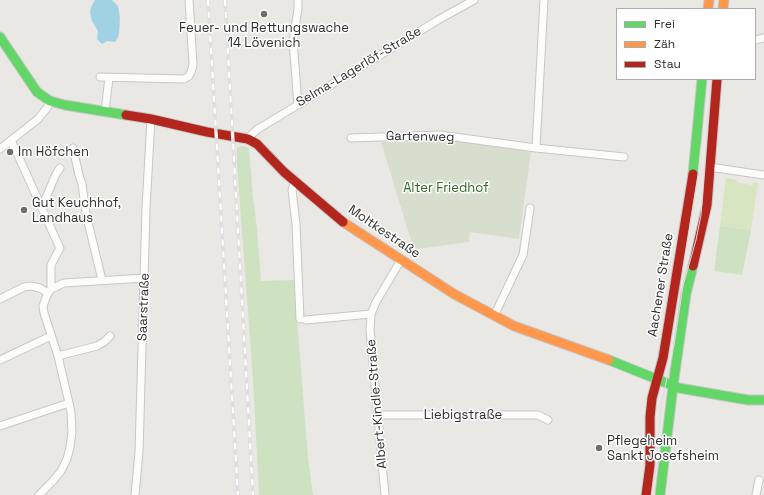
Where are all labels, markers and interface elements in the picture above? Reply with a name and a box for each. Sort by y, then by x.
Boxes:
legend [616,8,756,80]
marker: Feuer- und Rettungswache 14 Lövenich [259,9,269,19]
text: Frei [654,16,675,32]
place label: Feuer- und Rettungswache 14 Lövenich [179,20,349,51]
street label: Selma-Lagerlöf-Straße [294,23,424,111]
text: Zäh [654,36,675,52]
text: Stau [654,56,681,72]
street label: Gartenweg [386,129,454,145]
place label: Im Höfchen [18,144,89,160]
marker: Im Höfchen [5,147,15,157]
park label: Alter Friedhof [403,180,489,196]
place label: Gut Keuchhof, Landhaus [32,195,121,226]
street label: Moltkestraße [345,202,423,262]
marker: Gut Keuchhof, Landhaus [19,205,29,215]
street label: Aachener Straße [645,232,677,338]
street label: Saarstraße [135,273,153,341]
street label: Albert-Kindle-Straße [364,338,390,470]
street label: Liebigstraße [424,407,502,423]
place label: Pflegeheim Sankt Josefsheim [607,433,719,464]
marker: Pflegeheim Sankt Josefsheim [594,443,604,453]

